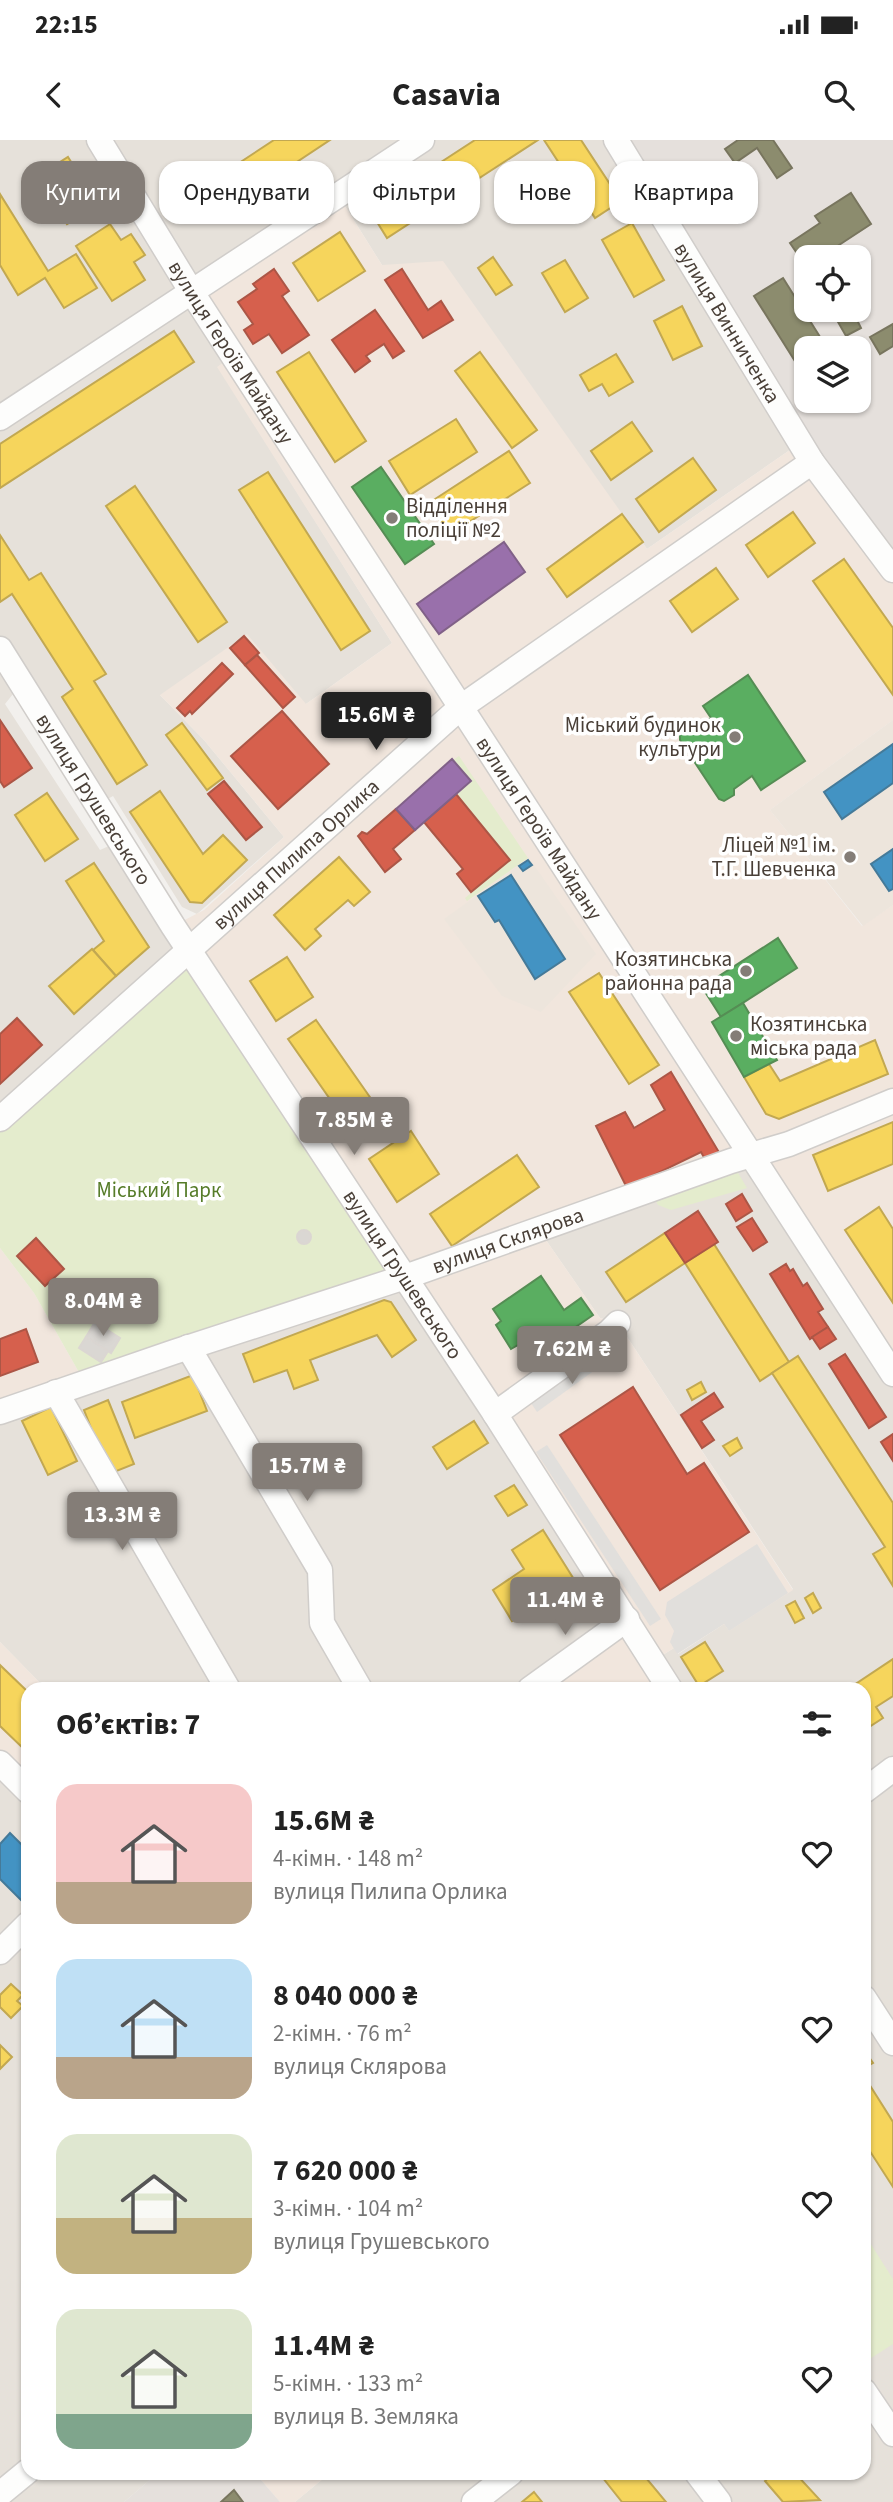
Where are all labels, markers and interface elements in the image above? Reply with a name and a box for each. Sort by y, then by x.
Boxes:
text: 22:15 [35,6,98,43]
text: Casavia [392,72,501,118]
icon: back [35,76,73,114]
icon: search [820,76,858,114]
chip: Купити [21,161,145,224]
chip: Орендувати [159,161,334,224]
chip: Фільтри [348,161,480,224]
chip: Нове [494,161,595,224]
chip: Квартира [609,161,758,224]
street label: вулиця Винниченка [667,237,788,409]
map controls [794,245,871,413]
button: locate [794,245,871,322]
street label: вулиця Героїв Майдану [161,255,301,450]
button: layers [794,336,871,413]
place label: Відділення поліції №2 [406,491,508,545]
marker: Відділення поліції №2 [384,510,400,526]
pin: 15.6M ₴ [311,692,441,752]
text: 15.6M ₴ [337,698,415,731]
street label: вулиця Грушевського [29,707,159,891]
place label: Міський будинок культури [565,710,722,764]
marker: Міський будинок культури [727,729,743,745]
street label: вулиця Героїв Майдану [469,731,610,926]
street label: вулиця Пилипа Орлика [206,772,386,937]
place label: Ліцей №1 ім. Т.Г. Шевченка [712,830,836,884]
marker: Ліцей №1 ім. Т.Г. Шевченка [842,849,858,865]
place label: Козятинська районна рада [605,944,732,998]
marker: Козятинська районна рада [738,963,754,979]
place label: Козятинська міська рада [750,1009,867,1063]
marker: Козятинська міська рада [728,1028,744,1044]
pin: 7.85M ₴ [289,1098,419,1157]
text: 7.85M ₴ [315,1103,393,1136]
park label: Міський Парк [97,1175,222,1205]
street label: вулиця Грушевського [336,1184,470,1365]
street label: вулиця Склярова [428,1200,588,1281]
pin: 8.04M ₴ [38,1278,168,1338]
text: 8.04M ₴ [64,1284,142,1317]
pin: 7.62M ₴ [507,1326,637,1386]
text: 7.62M ₴ [533,1332,611,1365]
pin: 15.7M ₴ [242,1444,372,1503]
text: 15.7M ₴ [268,1449,346,1482]
pin: 13.3M ₴ [57,1492,187,1552]
text: 13.3M ₴ [83,1498,161,1531]
pin: 11.4M ₴ [500,1578,630,1637]
text: 11.4M ₴ [526,1583,604,1616]
text: Об’єктів: 7 [56,1703,200,1746]
icon: filters [798,1705,836,1743]
text: 15.6M ₴ [273,1799,374,1842]
icon: home [112,1812,196,1896]
icon: heart [798,1835,836,1873]
text: 4-кімн. · 148 m² [273,1842,423,1875]
text: вулиця Пилипа Орлика [273,1875,508,1908]
text: 8 040 000 ₴ [273,1974,418,2017]
icon: home [112,1987,196,2071]
icon: heart [798,2010,836,2048]
text: 2-кімн. · 76 m² [273,2017,412,2050]
text: вулиця Склярова [273,2050,447,2083]
text: 7 620 000 ₴ [273,2149,418,2192]
icon: home [112,2162,196,2246]
icon: heart [798,2185,836,2223]
text: 3-кімн. · 104 m² [273,2192,423,2225]
text: вулиця Грушевського [273,2225,490,2258]
text: 11.4M ₴ [273,2324,374,2367]
icon: home [112,2337,196,2421]
icon: heart [798,2360,836,2398]
text: 5-кімн. · 133 m² [273,2367,423,2400]
text: вулиця В. Земляка [273,2400,459,2433]

